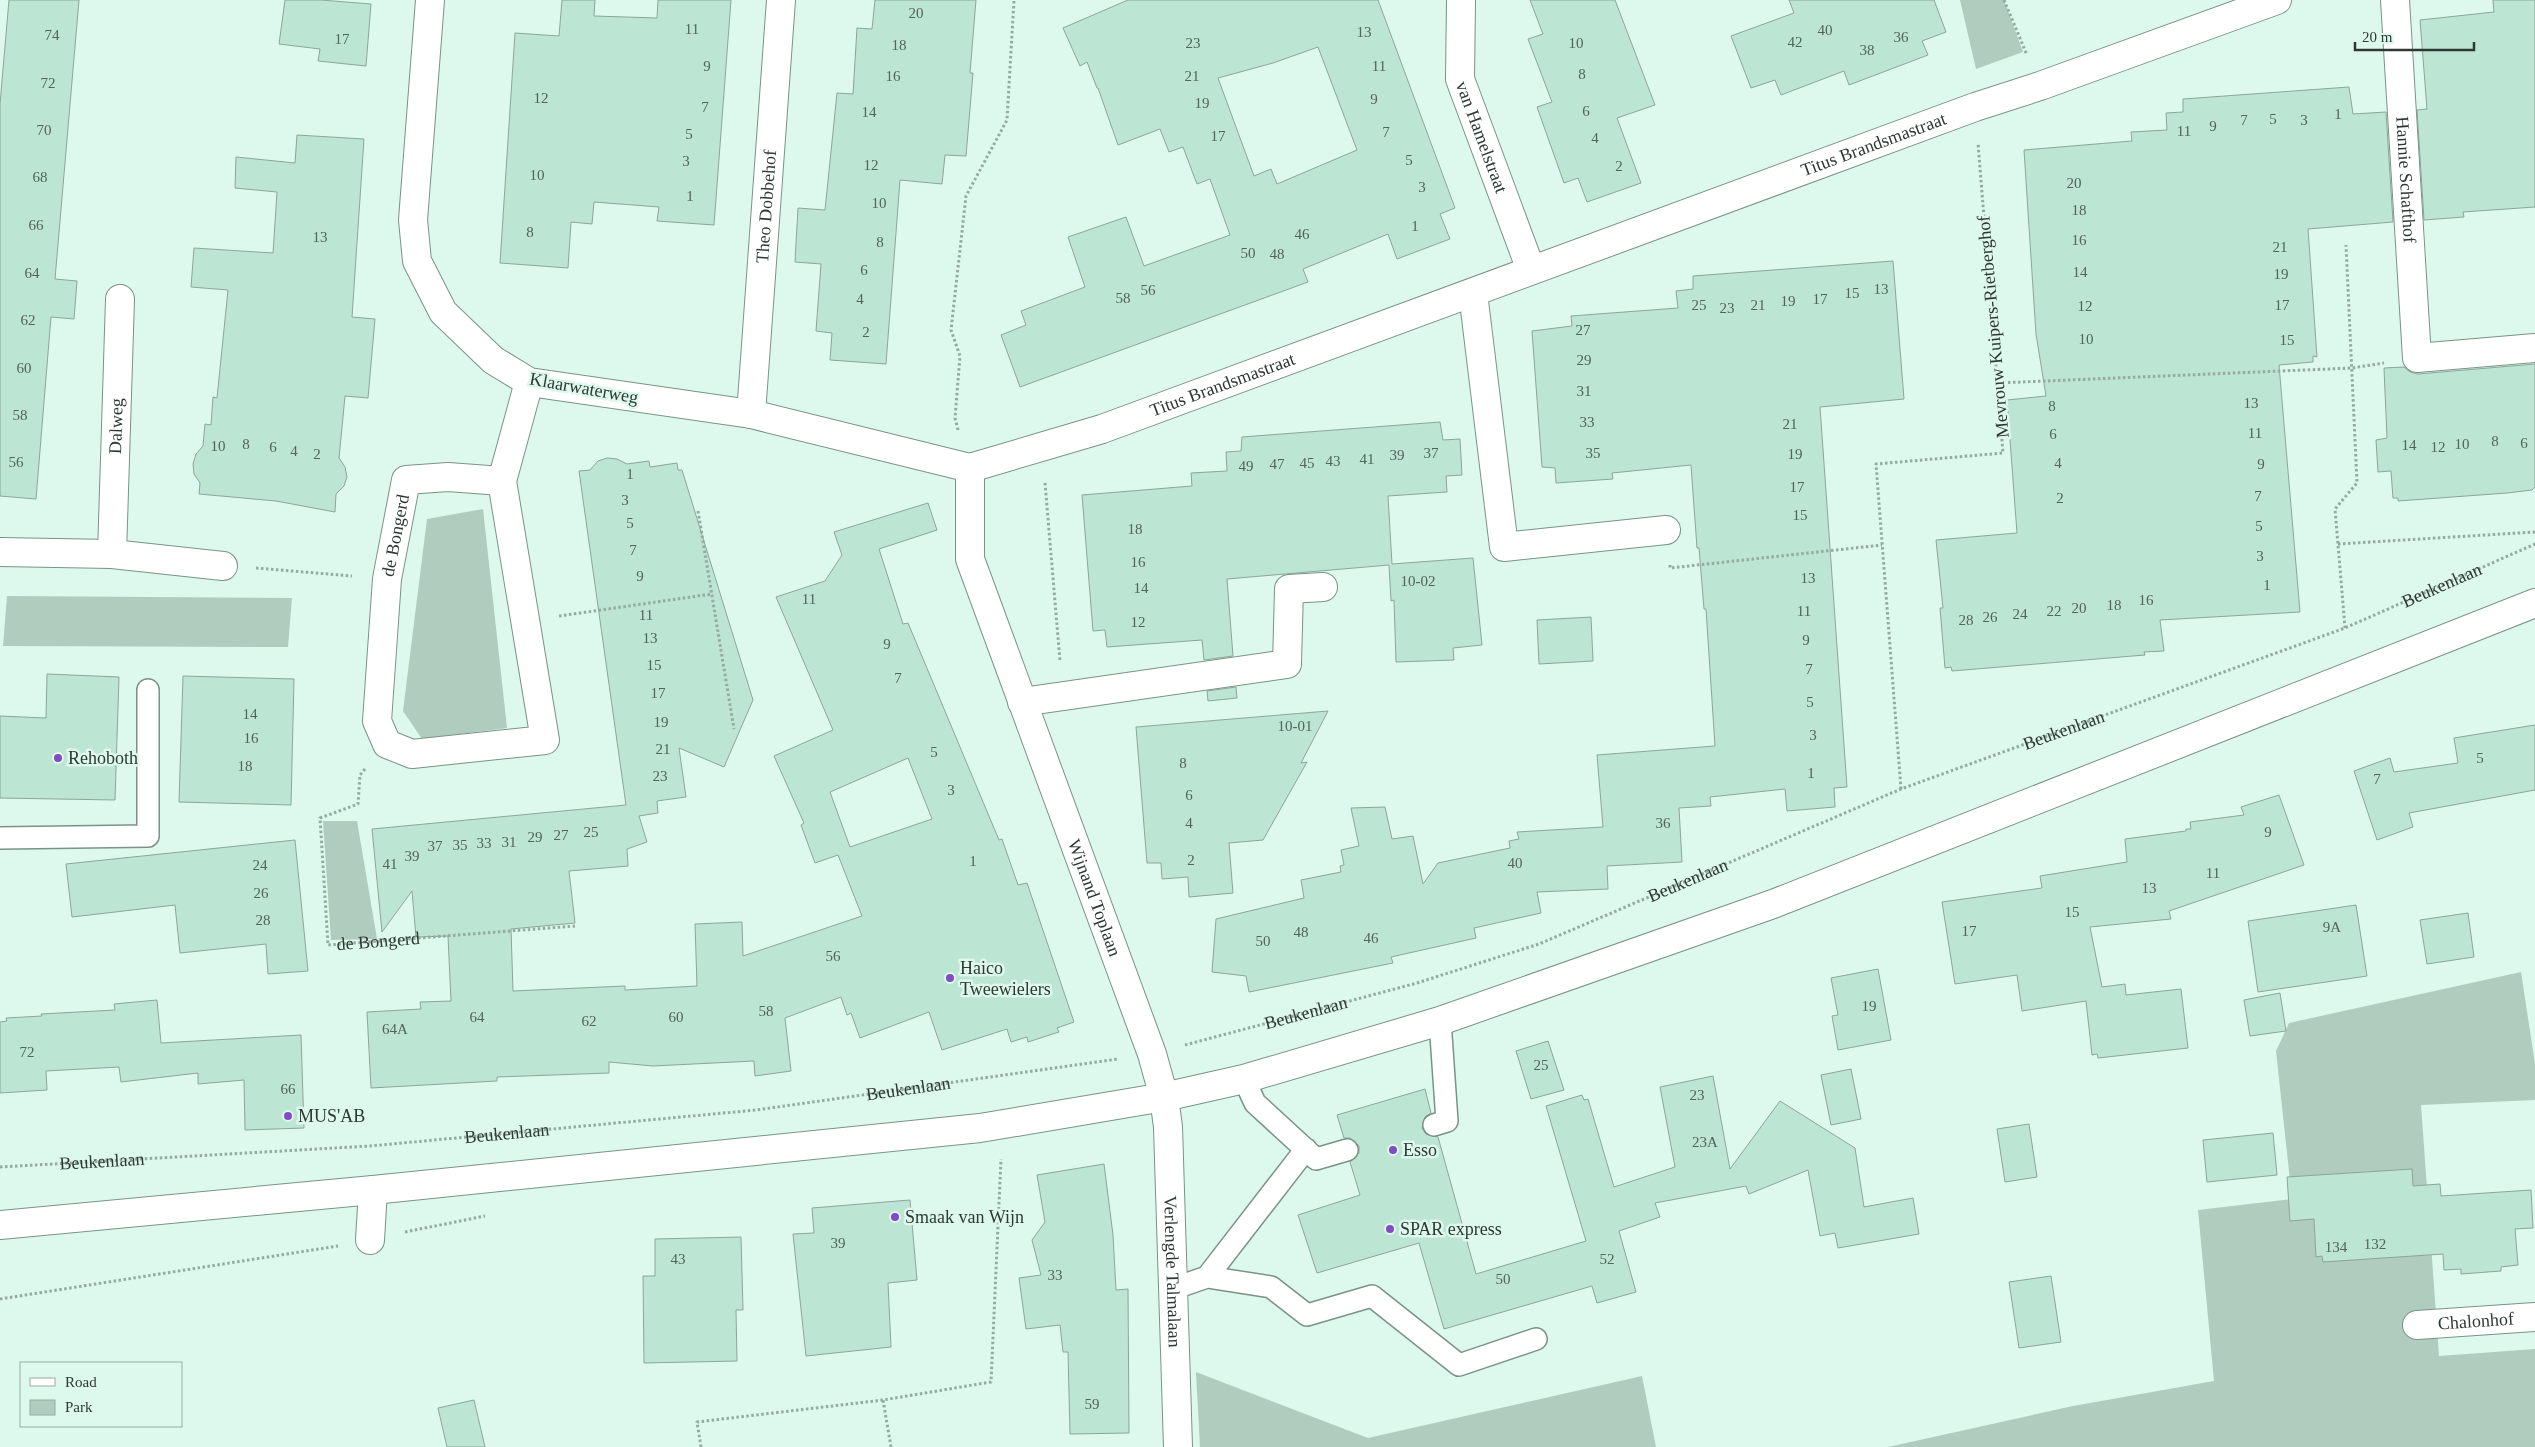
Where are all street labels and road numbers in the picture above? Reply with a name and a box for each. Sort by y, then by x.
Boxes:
street label: van Hamelstraat [1452,79,1511,196]
street label: Titus Brandsmastraat [1798,109,1949,180]
street label: Hannie Schafthof [2392,116,2420,243]
street label: Theo Dobbehof [752,149,780,264]
street label: Mevrouw Kuipers-Rietberghof [1973,215,2013,439]
street label: Titus Brandsmastraat [1147,349,1298,420]
street label: Klaarwaterweg [528,369,640,407]
street label: Dalweg [105,398,127,454]
street label: de Bongerd [378,493,413,578]
street label: Beukenlaan [2399,559,2485,612]
street label: Beukenlaan [2020,706,2107,754]
street label: Wijnand Toplaan [1064,837,1125,959]
street label: Beukenlaan [1645,854,1731,906]
street label: de Bongerd [336,928,421,954]
street label: Beukenlaan [1262,992,1349,1033]
street label: Beukenlaan [865,1073,952,1104]
street label: Beukenlaan [464,1119,550,1147]
street label: Beukenlaan [59,1149,145,1174]
street label: Verlengde Talmalaan [1160,1195,1185,1348]
street label: Chalonhof [2437,1308,2514,1334]

